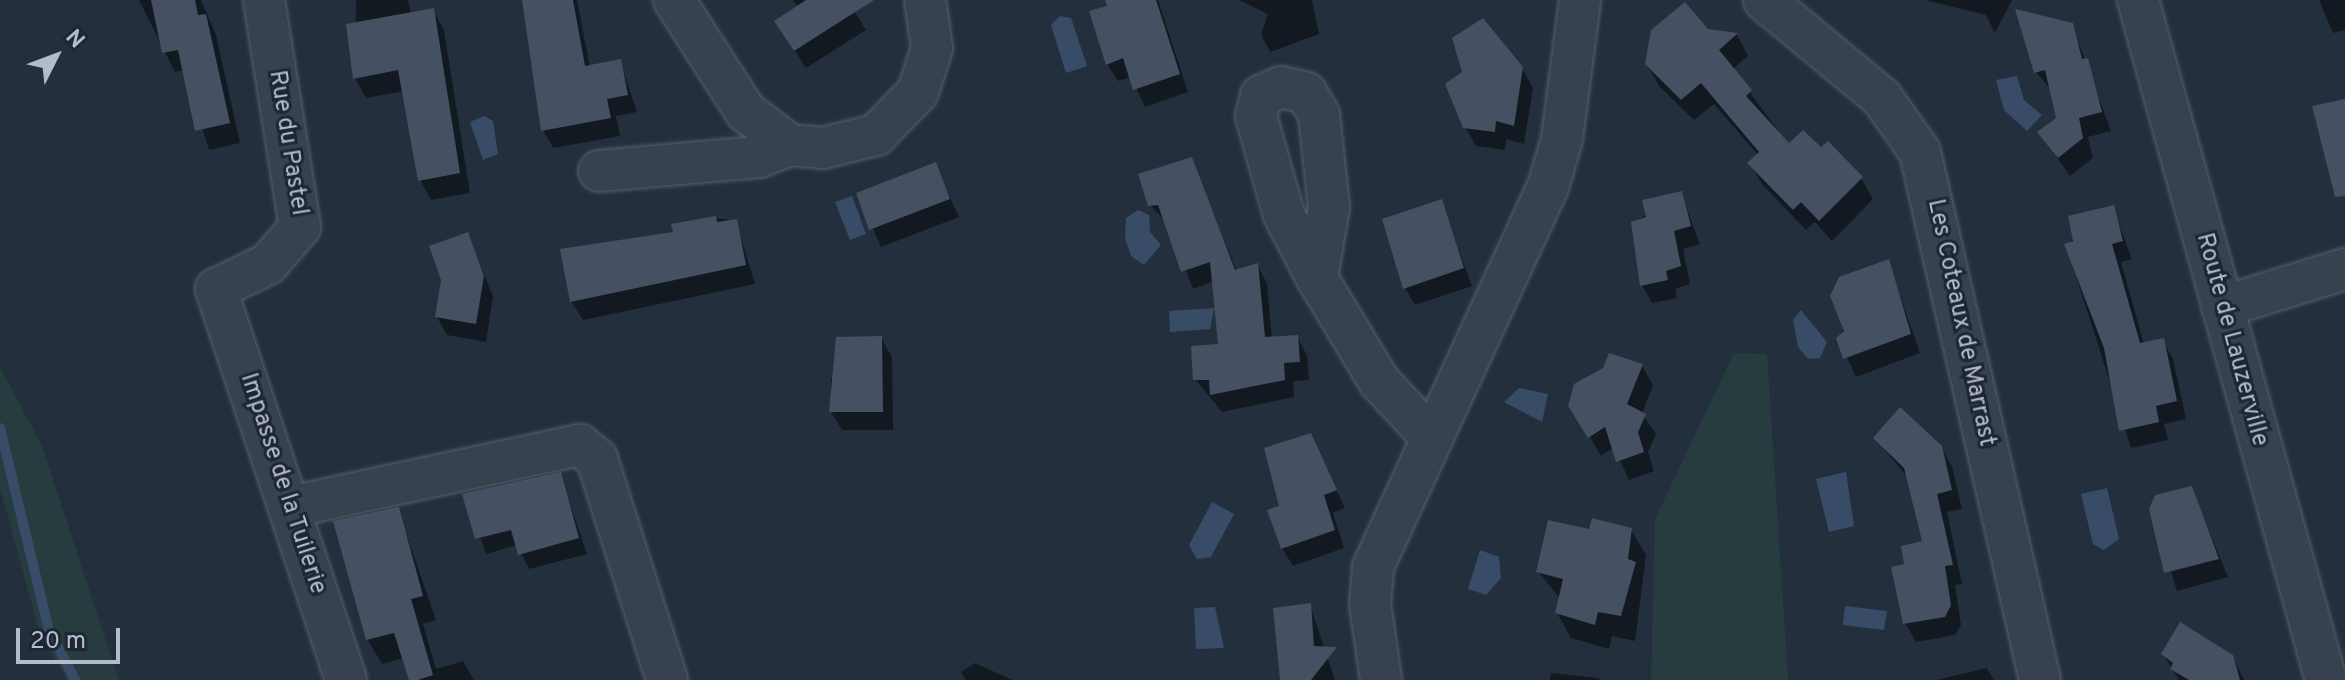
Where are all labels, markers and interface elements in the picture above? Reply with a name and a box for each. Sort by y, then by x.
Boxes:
north arrow [16,16,96,96]
text: N [59,25,90,55]
street label: Rue du Pastel [261,68,313,218]
street label: Les Coteaux de Marrast [1920,197,2000,449]
street label: Route de Lauzerville [2189,230,2273,450]
street label: Impasse de la Tuilerie [233,369,331,599]
scale bar [20,612,124,662]
text: 20 m [30,627,86,657]

